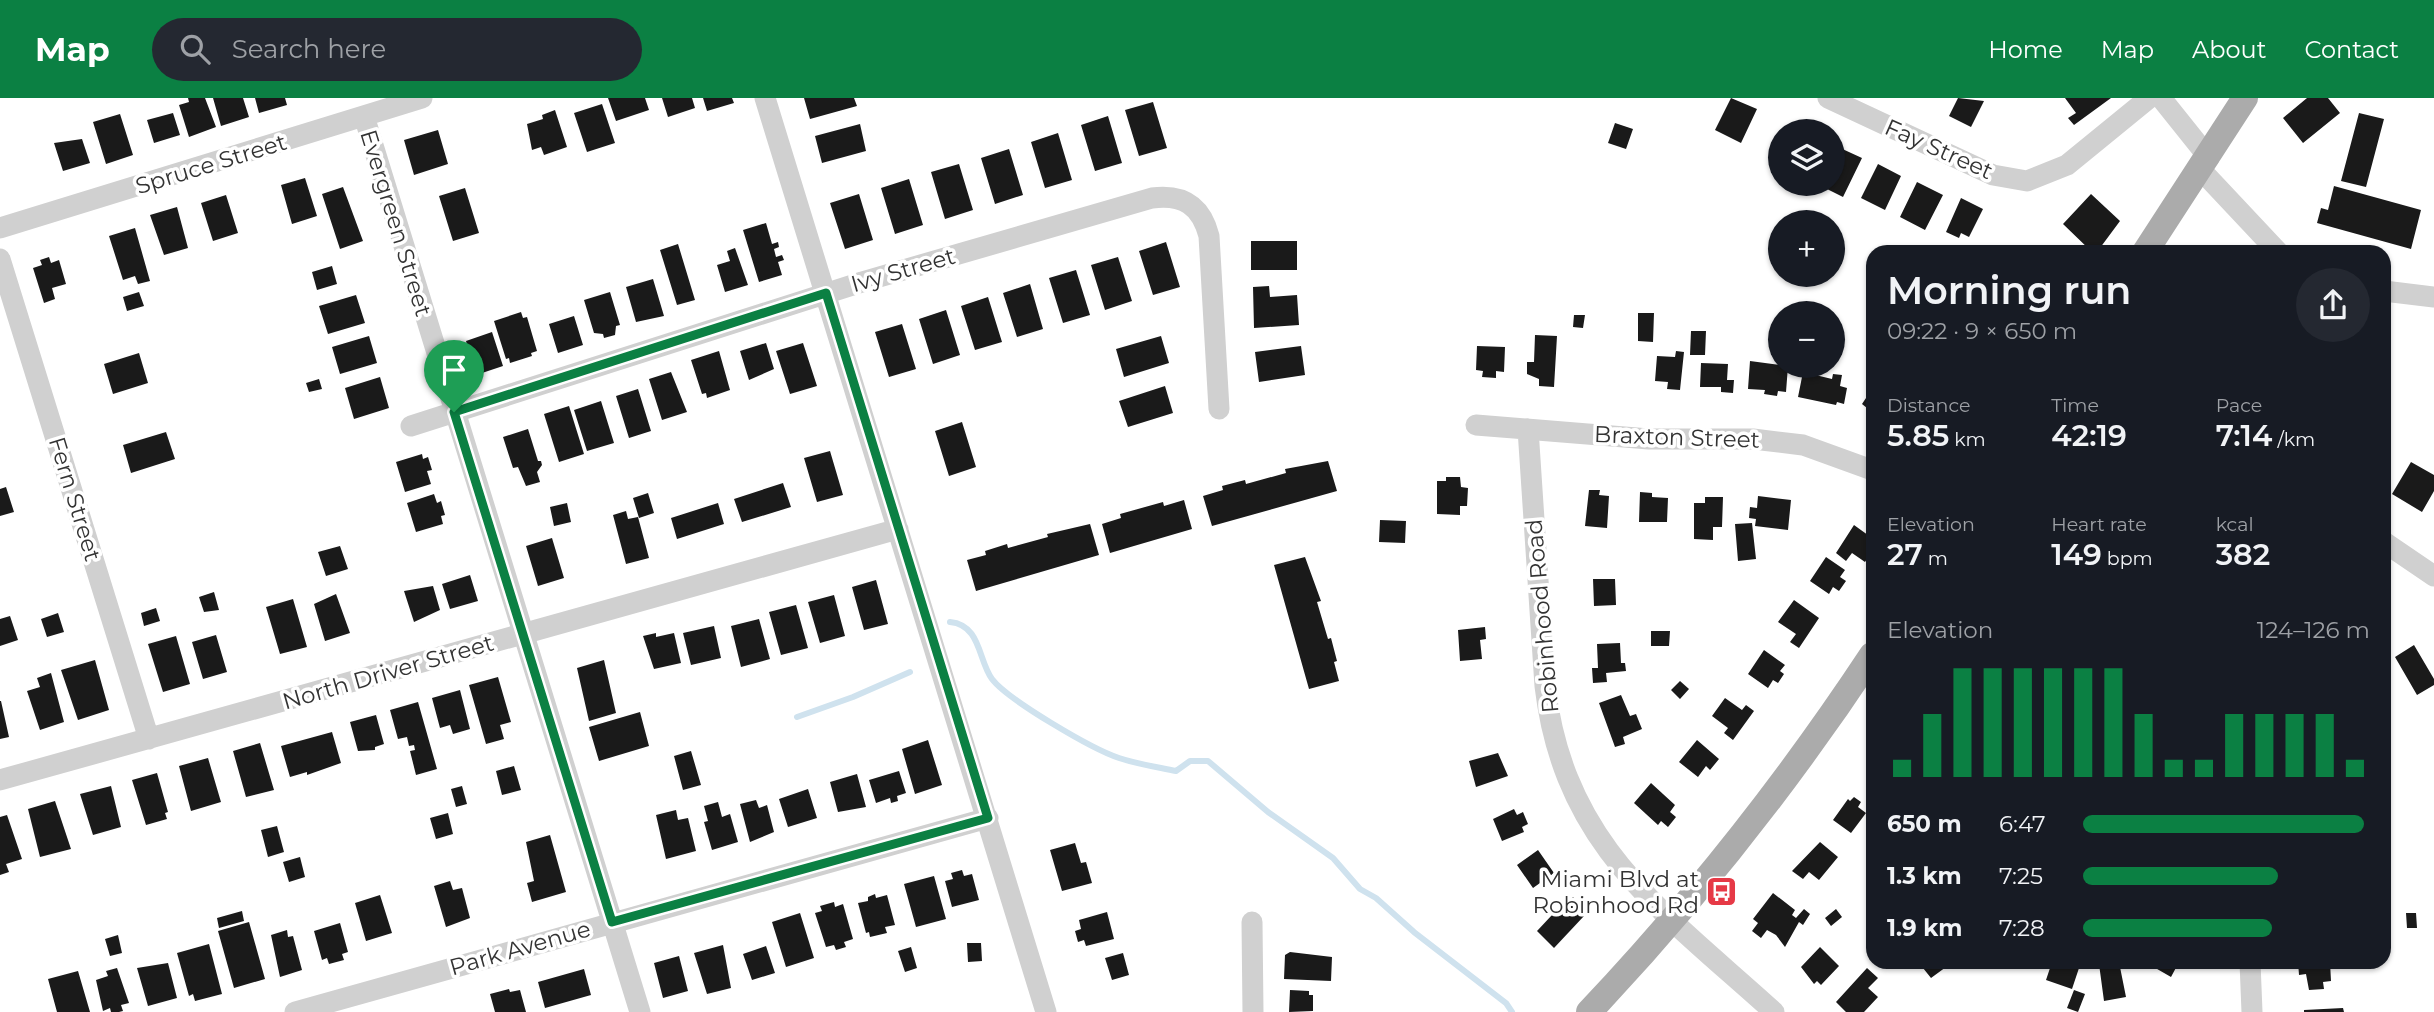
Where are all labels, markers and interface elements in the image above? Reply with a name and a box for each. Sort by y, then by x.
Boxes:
search box [152,18,642,81]
text: Map [35,29,110,69]
icon: search [176,30,214,68]
text: Search here [232,33,386,65]
text: Home [1988,35,2063,64]
text: Map [2101,35,2154,64]
text: About [2192,35,2266,64]
text: Contact [2304,35,2399,64]
street label: Fay Street [1881,113,1997,185]
map controls [1768,119,1845,378]
button: layers [1768,119,1845,196]
street label: Evergreen Street [354,126,438,320]
street label: Spruce Street [132,128,290,200]
button: + [1768,210,1845,287]
street label: Ivy Street [848,242,958,298]
text: Morning run [1887,267,2131,314]
button: share [2296,268,2370,342]
button: − [1768,301,1845,378]
text: 09:22 · 9 × 650 m [1887,317,2077,345]
pin [424,340,484,412]
icon: arrive [435,351,473,389]
text: Distance [1887,394,1970,417]
text: Time [2051,394,2099,417]
text: Pace [2216,394,2262,417]
text: 5.85 [1887,417,1949,454]
text: 42:19 [2051,417,2127,454]
text: 7:14 [2216,417,2272,454]
street label: Braxton Street [1594,420,1760,454]
text: km [1949,428,1986,451]
text: /km [2272,428,2315,451]
street label: Fern Street [43,434,107,564]
text: Elevation [1887,513,1975,536]
text: Heart rate [2051,513,2147,536]
text: kcal [2216,513,2254,536]
street label: Robinhood Road [1520,518,1564,714]
text: 27 [1887,536,1923,573]
text: 149 [2051,536,2102,573]
text: 382 [2216,536,2270,573]
text: m [1923,547,1948,570]
text: bpm [2102,547,2153,570]
text: Elevation [1887,616,1993,644]
text: 124–126 m [2257,616,2370,644]
street label: North Driver Street [279,628,497,716]
text: 650 m [1887,810,1962,838]
text: 6:47 [1999,810,2046,838]
text: 1.3 km [1887,862,1962,890]
text: 7:25 [1999,862,2043,890]
place label: Miami Blvd at Robinhood Rd [1532,865,1699,919]
bus stop icon: Miami Blvd at Robinhood Rd [1705,875,1739,909]
text: 1.9 km [1887,914,1962,942]
text: 7:28 [1999,914,2045,942]
street label: Park Avenue [446,915,594,981]

